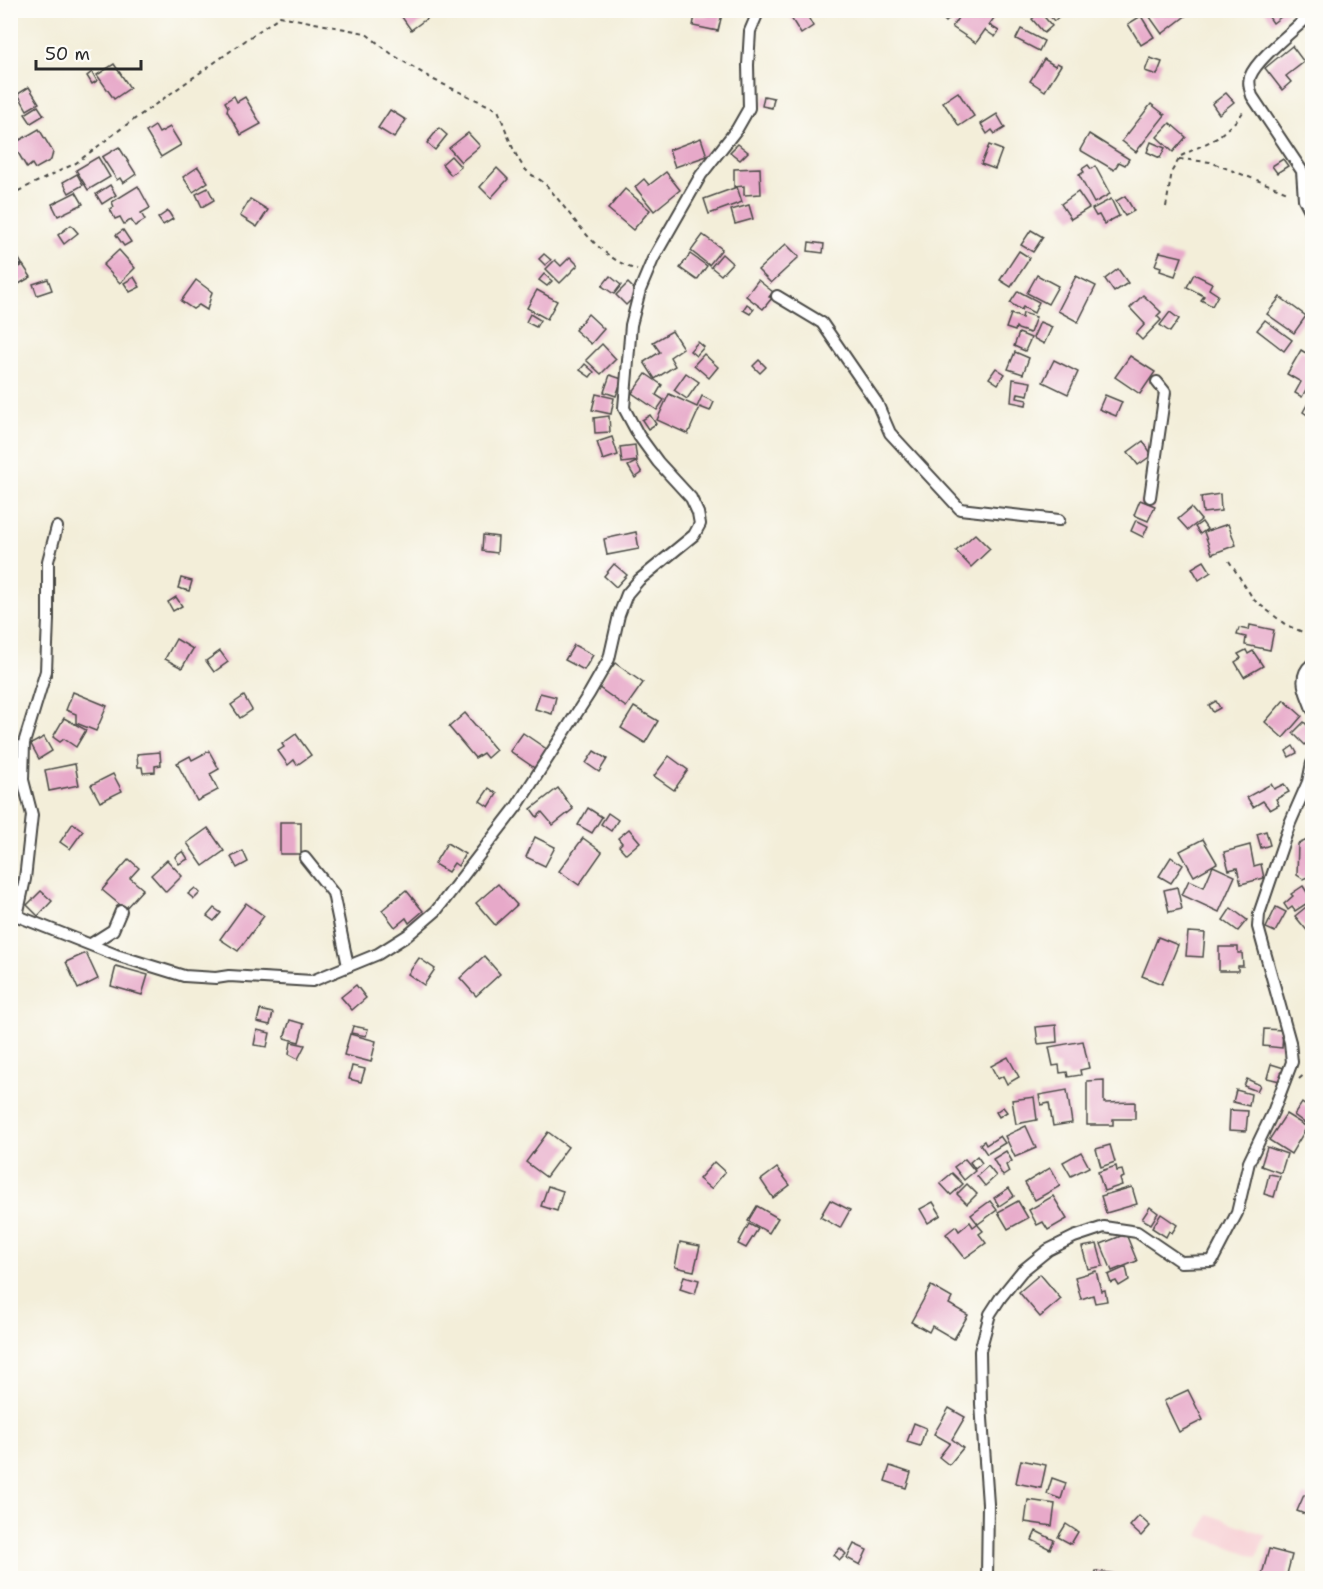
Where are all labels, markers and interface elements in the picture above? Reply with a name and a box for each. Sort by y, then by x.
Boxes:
scale bar [36,33,141,71]
text: 50 m [45,42,90,66]

